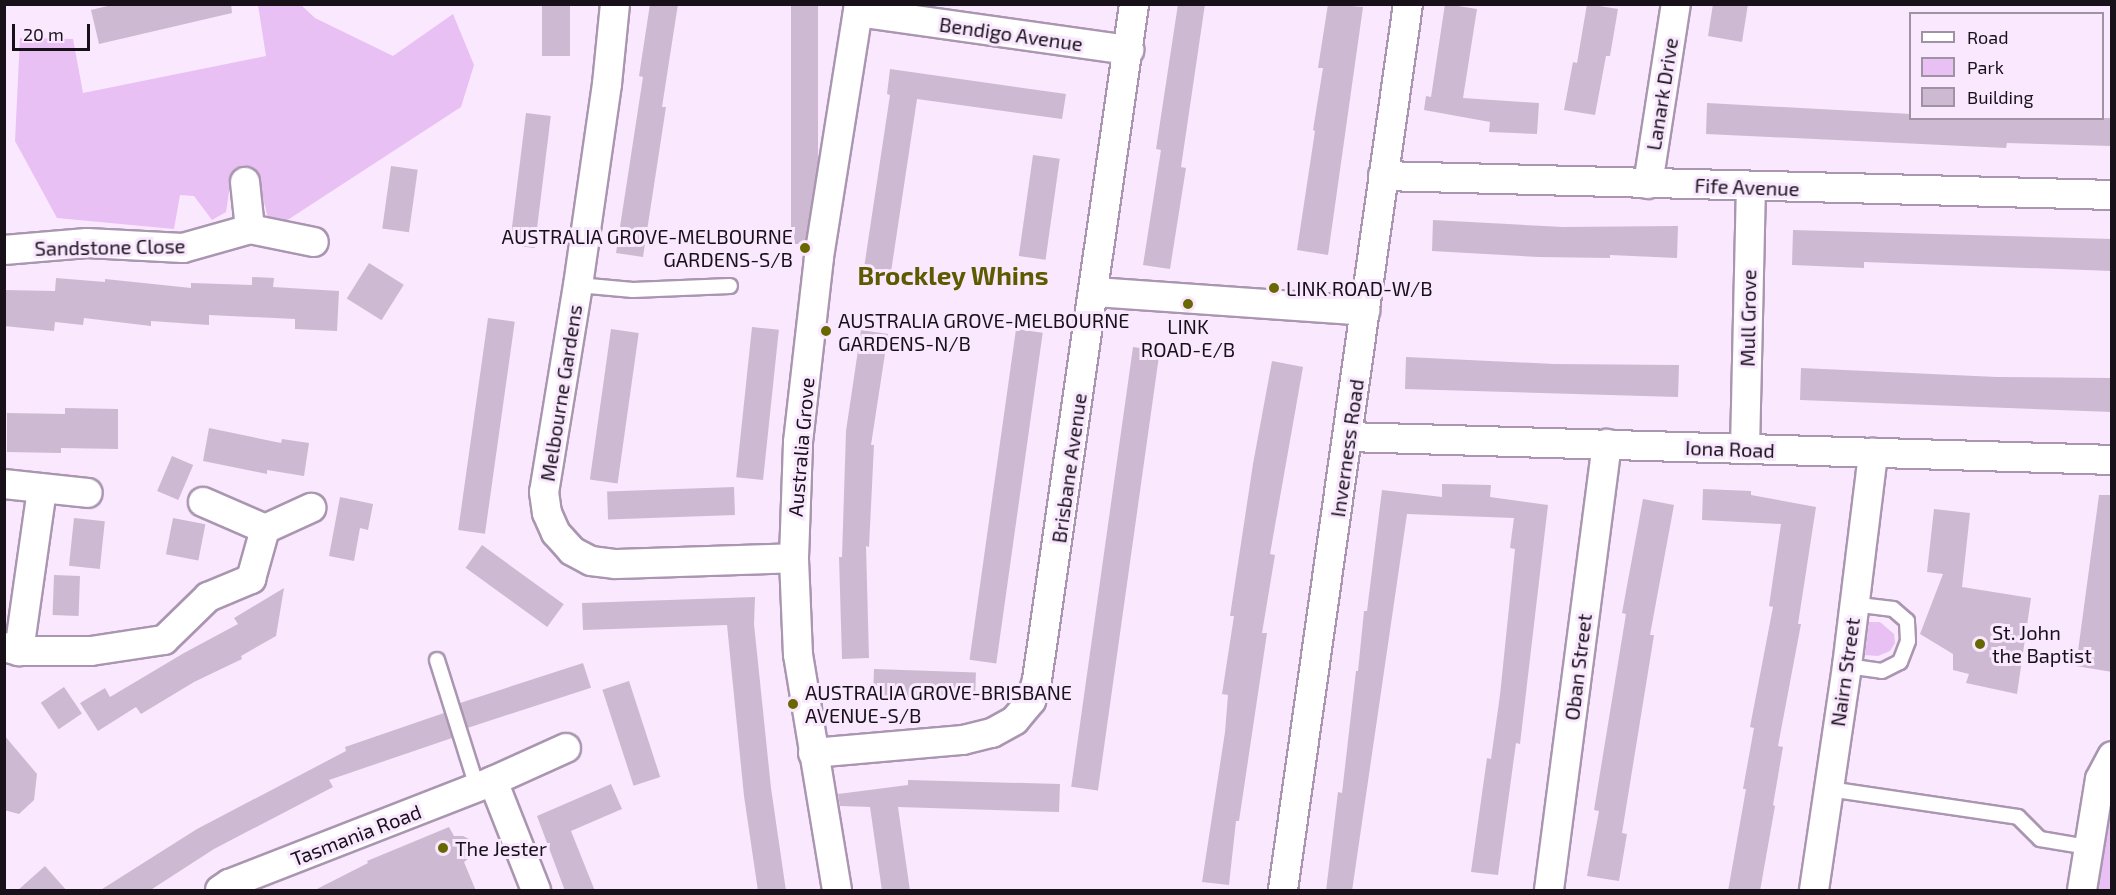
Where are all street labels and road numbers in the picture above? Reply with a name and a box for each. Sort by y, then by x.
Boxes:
street label: Bendigo Avenue [937,12,1085,56]
street label: Lanark Drive [1641,36,1683,152]
street label: Fife Avenue [1694,173,1800,201]
street label: Sandstone Close [34,234,186,260]
street label: Mull Grove [1735,269,1761,367]
street label: Melbourne Gardens [535,303,587,483]
street label: Australia Grove [783,376,819,518]
street label: Inverness Road [1325,377,1369,519]
street label: Brisbane Avenue [1047,391,1091,545]
street label: Iona Road [1685,435,1775,463]
street label: Oban Street [1560,612,1596,722]
street label: Nairn Street [1825,616,1865,728]
street label: Tasmania Road [288,799,424,871]

